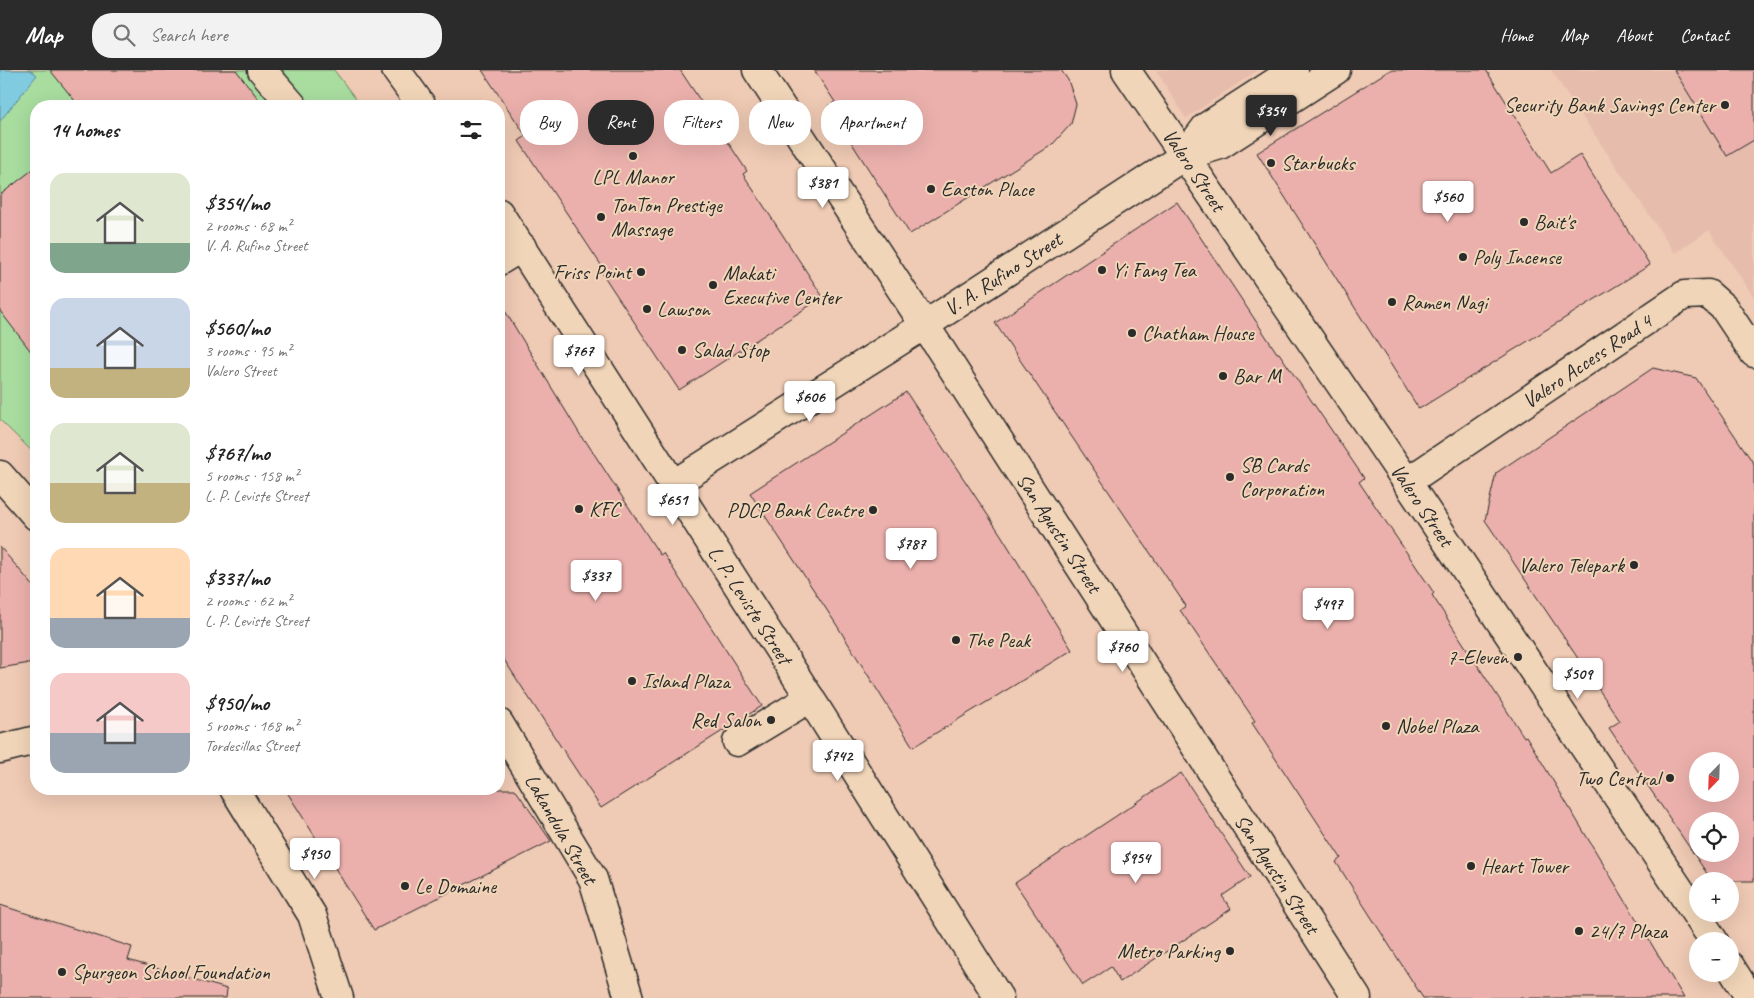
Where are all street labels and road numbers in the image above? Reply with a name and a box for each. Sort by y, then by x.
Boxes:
street label: Valero Street [1157,124,1232,218]
street label: V. A. Rufino Street [939,225,1068,322]
street label: Valero Access Road 4 [1517,307,1659,414]
street label: Valero Street [1385,459,1460,553]
street label: San Agustin Street [1011,468,1108,599]
street label: L. P. Leviste Street [702,541,799,671]
street label: Lakandula Street [519,769,604,890]
street label: San Agustin Street [1229,809,1326,940]

